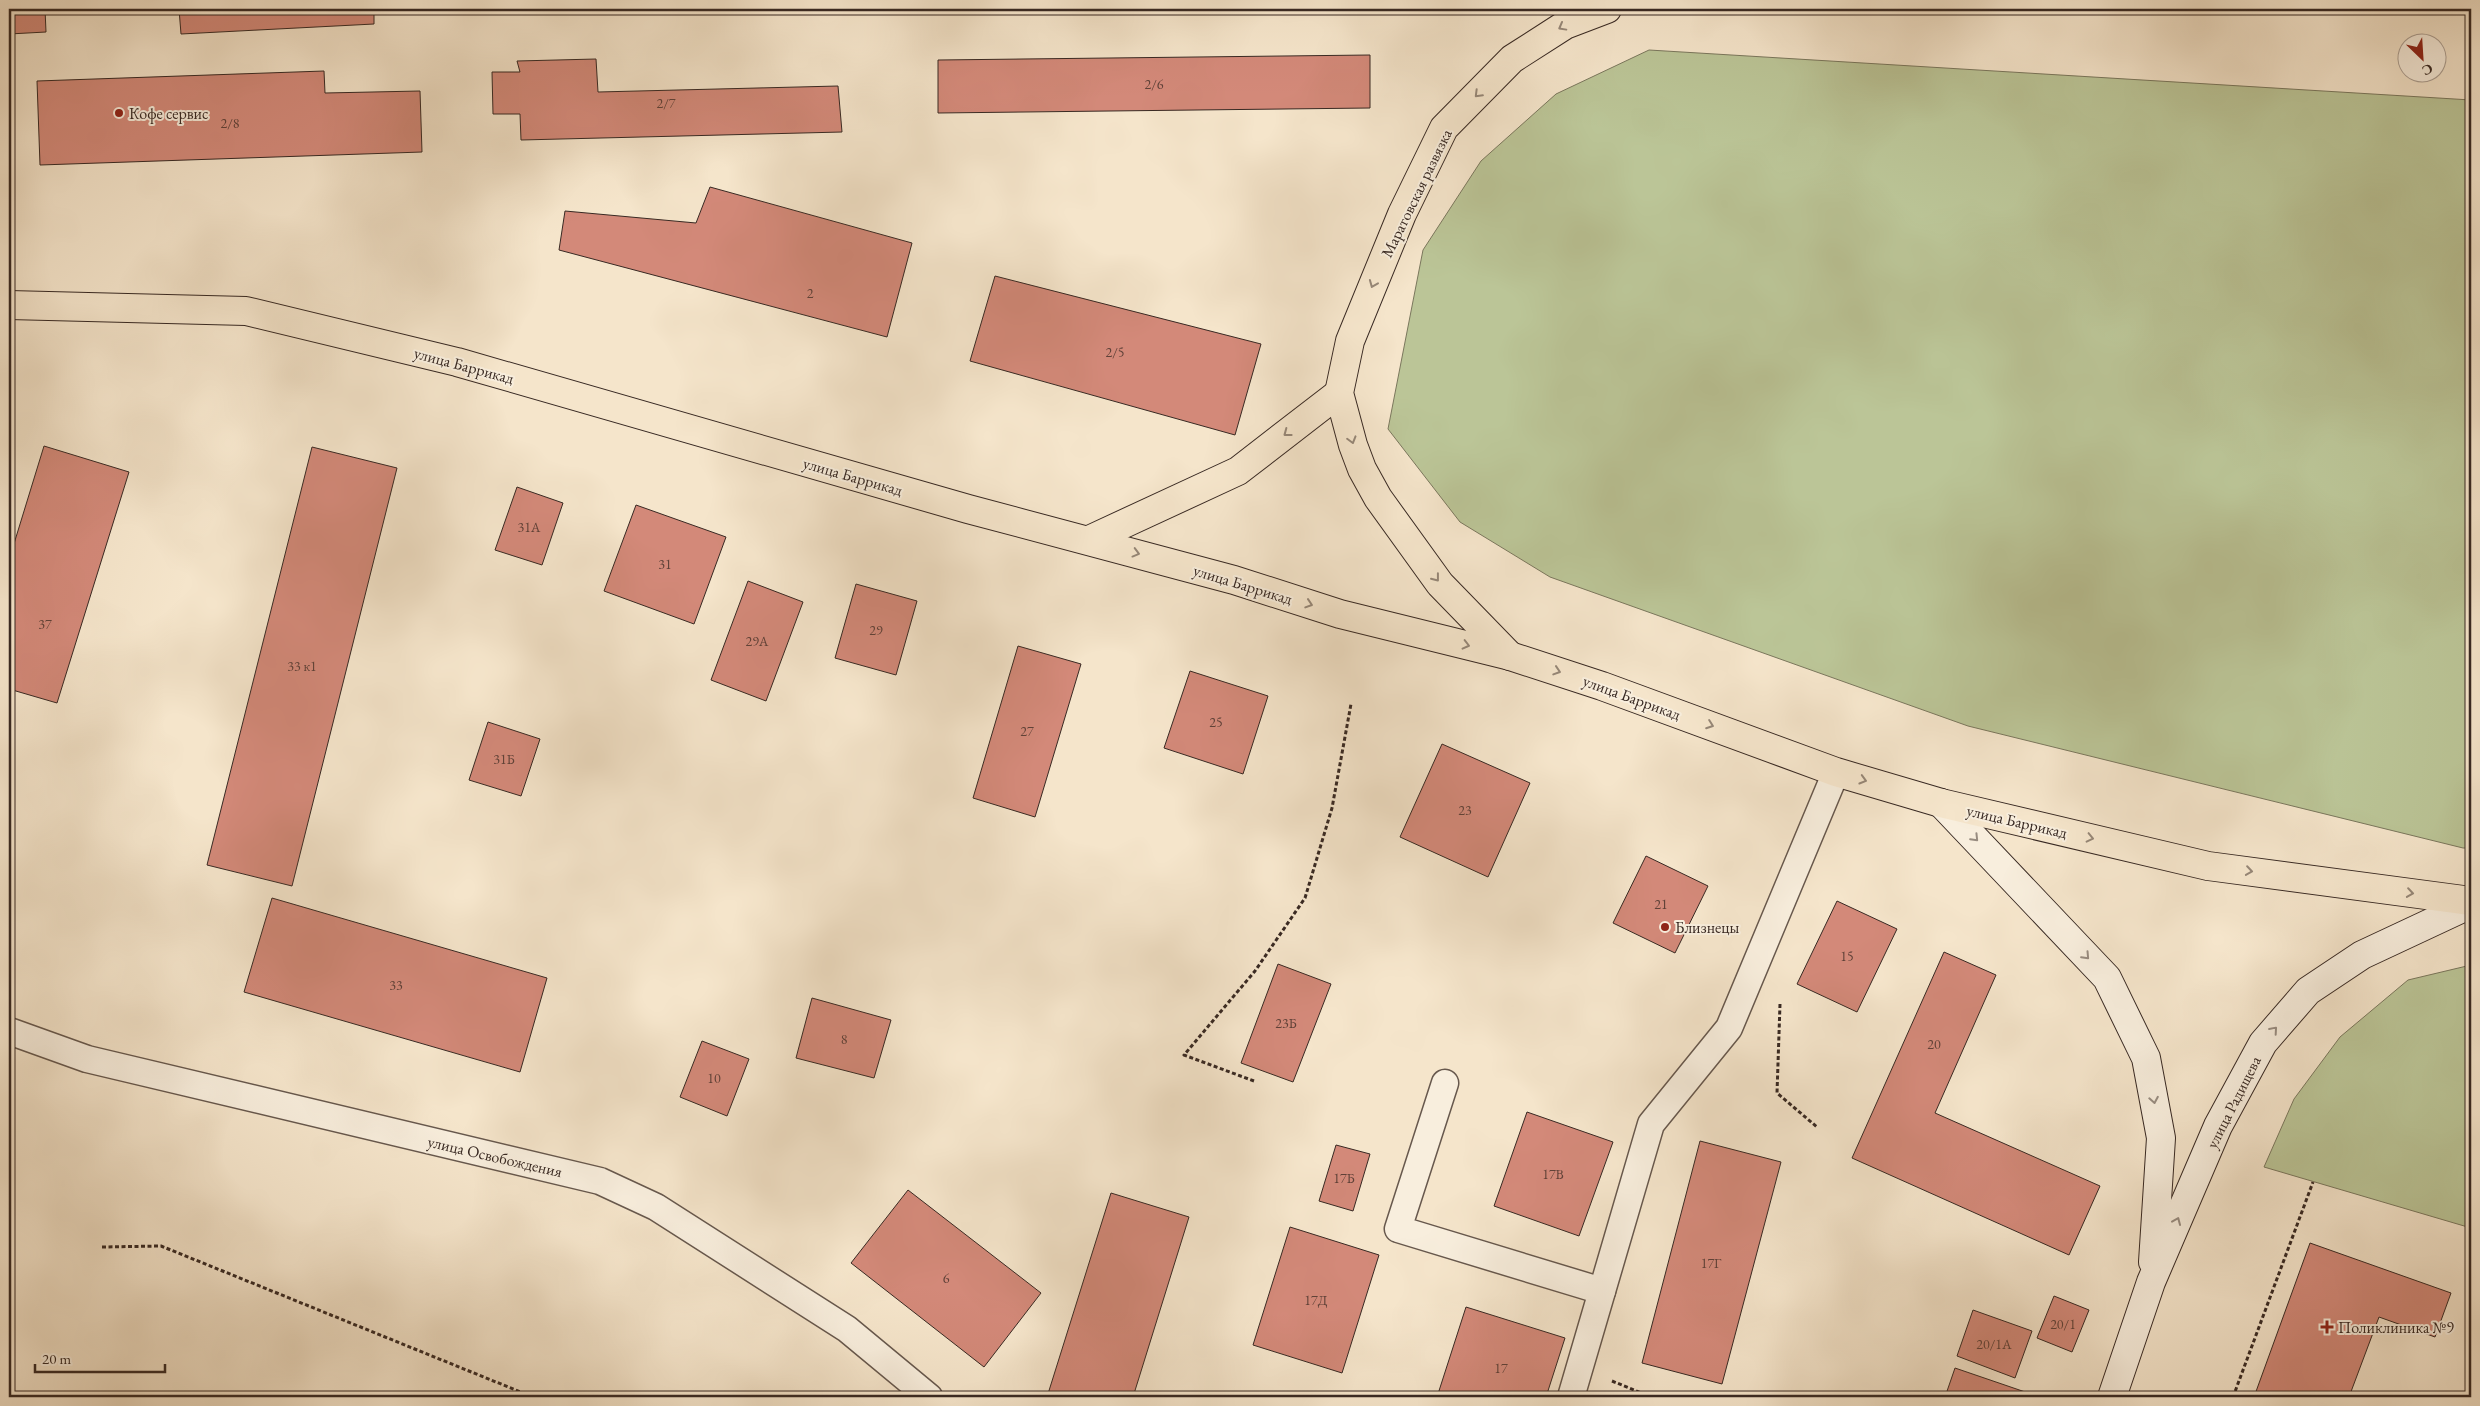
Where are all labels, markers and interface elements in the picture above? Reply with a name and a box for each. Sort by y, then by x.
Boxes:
one-way arrow [1558,21,1567,31]
north arrow [2398,32,2448,82]
text: С [2419,60,2436,80]
house number: 2/6 [1144,75,1164,93]
one-way arrow [1475,88,1484,97]
house number: 2/7 [656,94,676,112]
place label: Кофе сервис [129,103,208,124]
marker: Кофе сервис [113,107,125,119]
house number: 2/8 [220,114,240,132]
street label: Маратовская развязка [1376,125,1457,261]
one-way arrow [1369,279,1379,288]
house number: 2 [807,284,814,302]
street label: улица Баррикад [412,342,517,389]
house number: 2/5 [1105,343,1125,361]
one-way arrow [1284,428,1293,436]
one-way arrow [1346,436,1356,444]
street label: улица Баррикад [801,452,906,501]
house number: 31А [517,518,541,536]
one-way arrow [1132,547,1140,558]
house number: 31 [658,555,672,573]
street label: улица Баррикад [1191,559,1296,610]
one-way arrow [1430,572,1438,581]
one-way arrow [1304,598,1312,608]
house number: 37 [38,615,52,633]
house number: 29 [869,621,883,639]
house number: 29А [745,632,769,650]
one-way arrow [1461,639,1470,650]
house number: 33 к1 [287,657,317,675]
one-way arrow [1552,665,1560,675]
street label: улица Баррикад [1580,670,1684,725]
house number: 25 [1209,713,1223,731]
one-way arrow [1705,719,1714,729]
house number: 27 [1020,722,1034,740]
house number: 31Б [493,750,515,768]
one-way arrow [1858,774,1867,784]
street label: улица Баррикад [1965,800,2070,843]
house number: 23 [1458,801,1472,819]
one-way arrow [1969,832,1978,841]
one-way arrow [2086,832,2095,843]
one-way arrow [2245,866,2254,876]
one-way arrow [2407,887,2415,898]
house number: 21 [1654,895,1668,913]
place label: Близнецы [1675,917,1739,938]
marker: Близнецы [1659,921,1671,933]
house number: 15 [1840,947,1854,965]
one-way arrow [2080,950,2089,959]
house number: 33 [389,976,403,994]
house number: 23Б [1275,1014,1297,1032]
one-way arrow [2268,1027,2277,1036]
house number: 8 [841,1030,848,1048]
house number: 20 [1927,1035,1941,1053]
street label: улица Радищева [2201,1052,2266,1152]
house number: 10 [707,1069,721,1087]
one-way arrow [2148,1096,2159,1105]
street label: улица Освобождения [426,1131,564,1182]
house number: 17В [1542,1165,1564,1183]
house number: 17Б [1333,1169,1355,1187]
one-way arrow [2171,1217,2182,1226]
house number: 17Г [1701,1254,1722,1272]
house number: 6 [943,1269,950,1287]
house number: 17Д [1304,1291,1328,1309]
house number: 20/1 [2050,1315,2076,1333]
place label: Поликлиника №9 [2338,1317,2454,1338]
marker: Поликлиника №9 [2320,1320,2334,1334]
house number: 20/1А [1976,1335,2012,1353]
scale bar [35,1341,165,1373]
text: 20 m [42,1349,71,1368]
house number: 17 [1494,1359,1508,1377]

